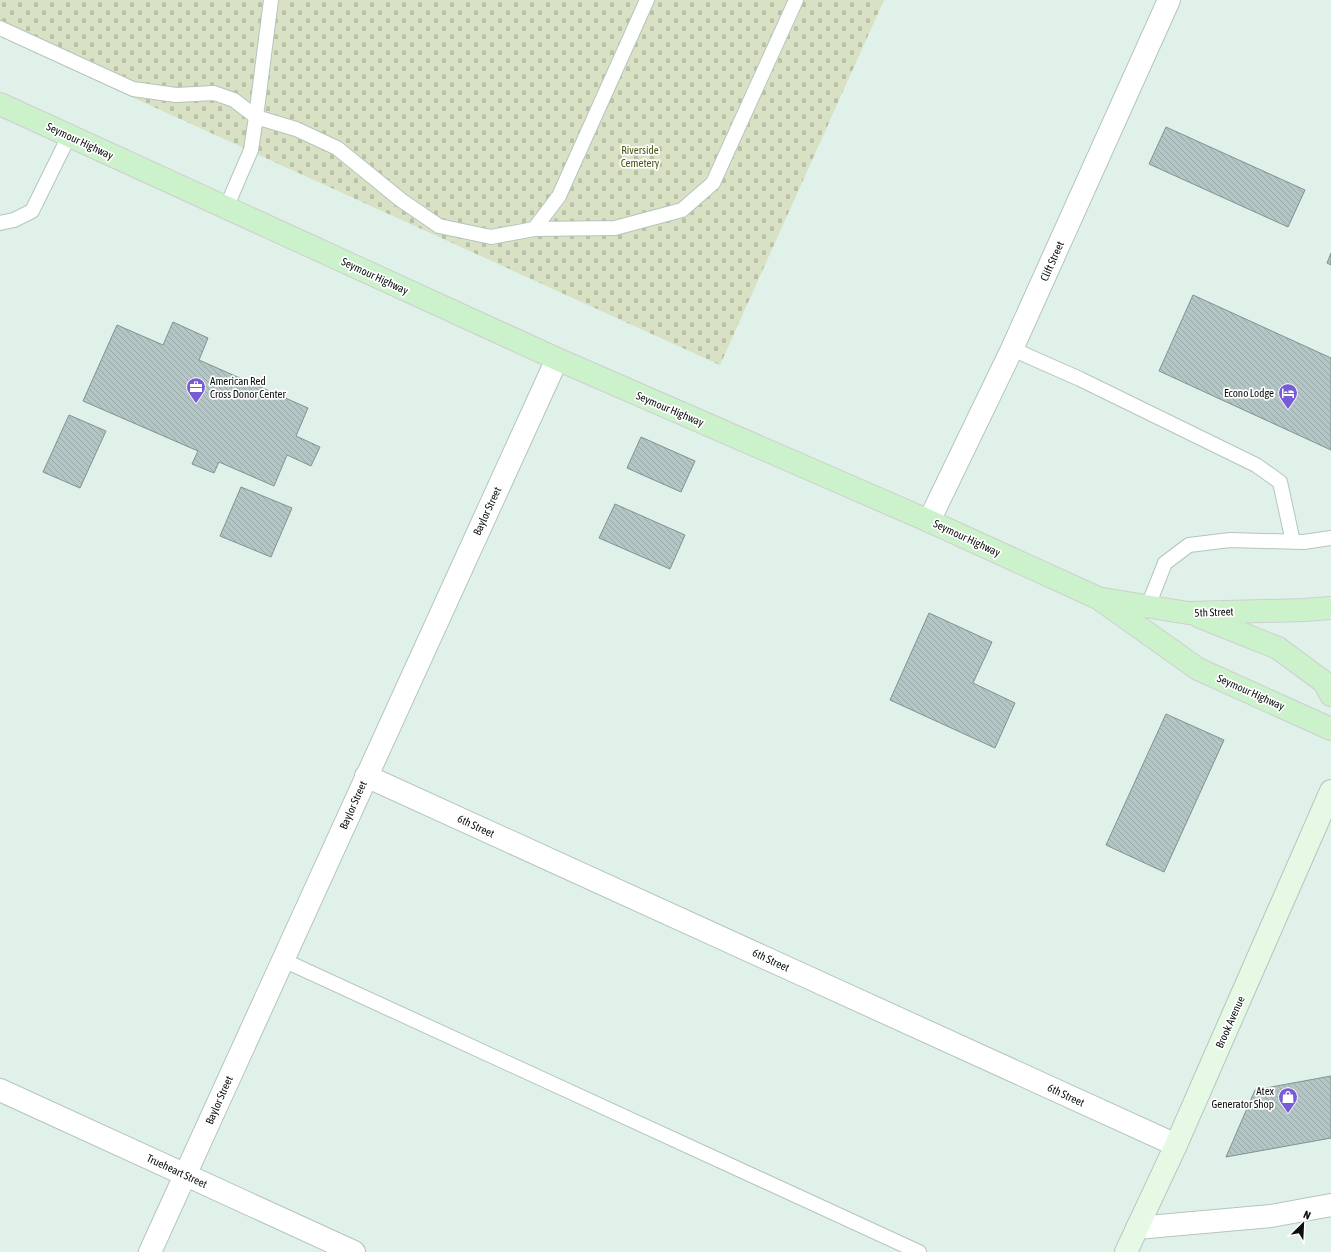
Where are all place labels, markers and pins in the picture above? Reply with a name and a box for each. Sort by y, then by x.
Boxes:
place label: American Red Cross Donor Center [210,375,287,400]
office icon: American Red Cross Donor Center [185,376,207,404]
hotel icon: Econo Lodge [1277,382,1299,410]
place label: Econo Lodge [1224,387,1274,399]
place label: Atex Generator Shop [1211,1085,1275,1110]
shop icon: Atex Generator Shop [1277,1086,1299,1114]

